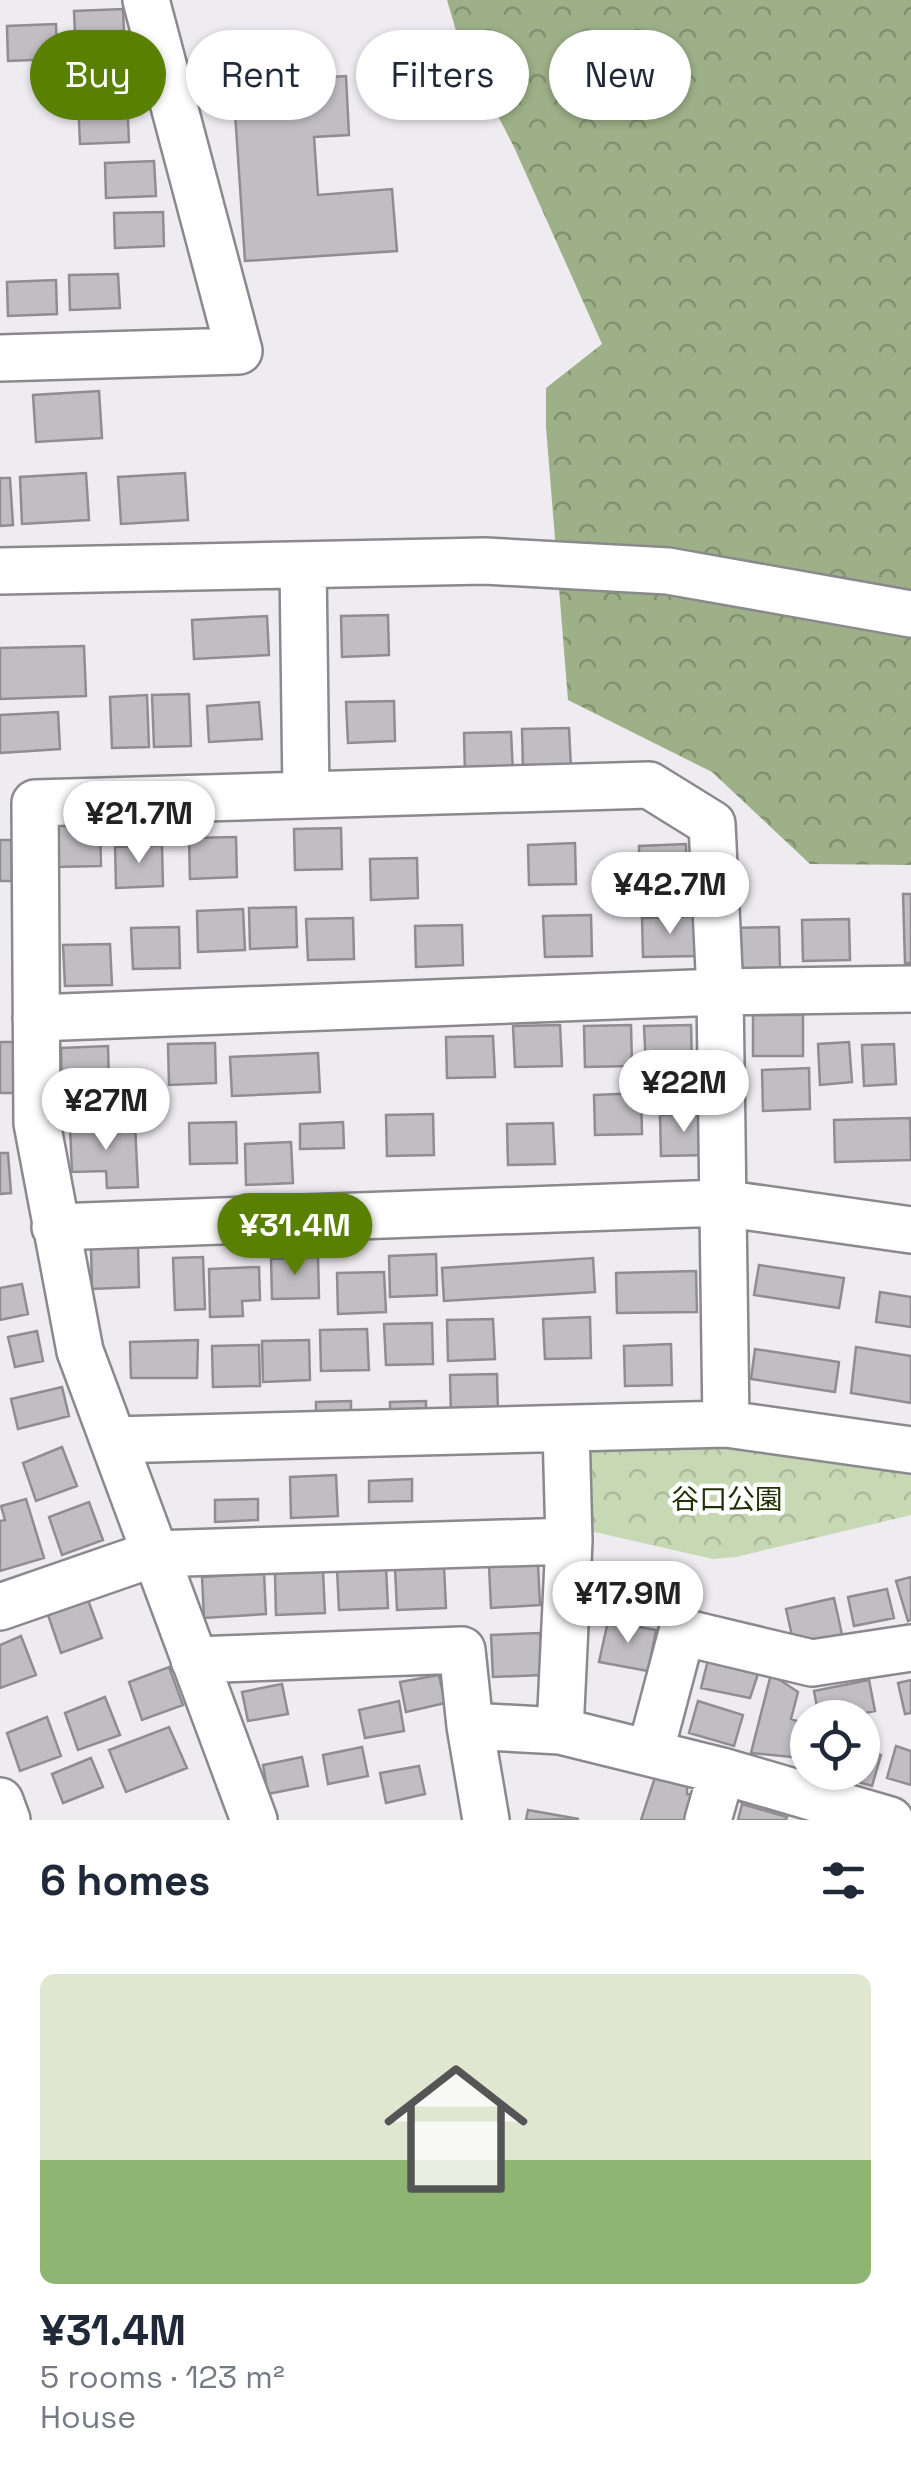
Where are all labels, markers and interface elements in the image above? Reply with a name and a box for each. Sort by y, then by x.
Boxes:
chip: Buy [30,30,166,120]
chip: Rent [186,30,336,120]
chip: Filters [356,30,529,120]
chip: New [549,30,691,120]
pin: ¥21.7M [58,781,220,866]
text: ¥21.7M [85,793,193,833]
pin: ¥42.7M [589,852,751,937]
text: ¥42.7M [613,864,727,904]
pin: ¥22M [625,1050,743,1135]
text: ¥22M [641,1062,727,1102]
pin: ¥27M [47,1068,165,1153]
text: ¥27M [64,1080,148,1120]
pin: ¥31.4M [214,1193,376,1278]
text: ¥31.4M [239,1205,351,1245]
park label: 谷口公園 [671,1481,783,1517]
pin: ¥17.9M [547,1561,709,1646]
text: ¥17.9M [574,1573,682,1613]
map controls [790,1700,880,1790]
button: locate [790,1700,880,1790]
icon: filters [816,1853,871,1908]
text: 6 homes [40,1854,210,1907]
icon: home [366,2039,546,2219]
text: ¥31.4M [40,2304,186,2357]
text: 5 rooms · 123 m² [40,2357,285,2397]
text: House [40,2397,136,2437]

